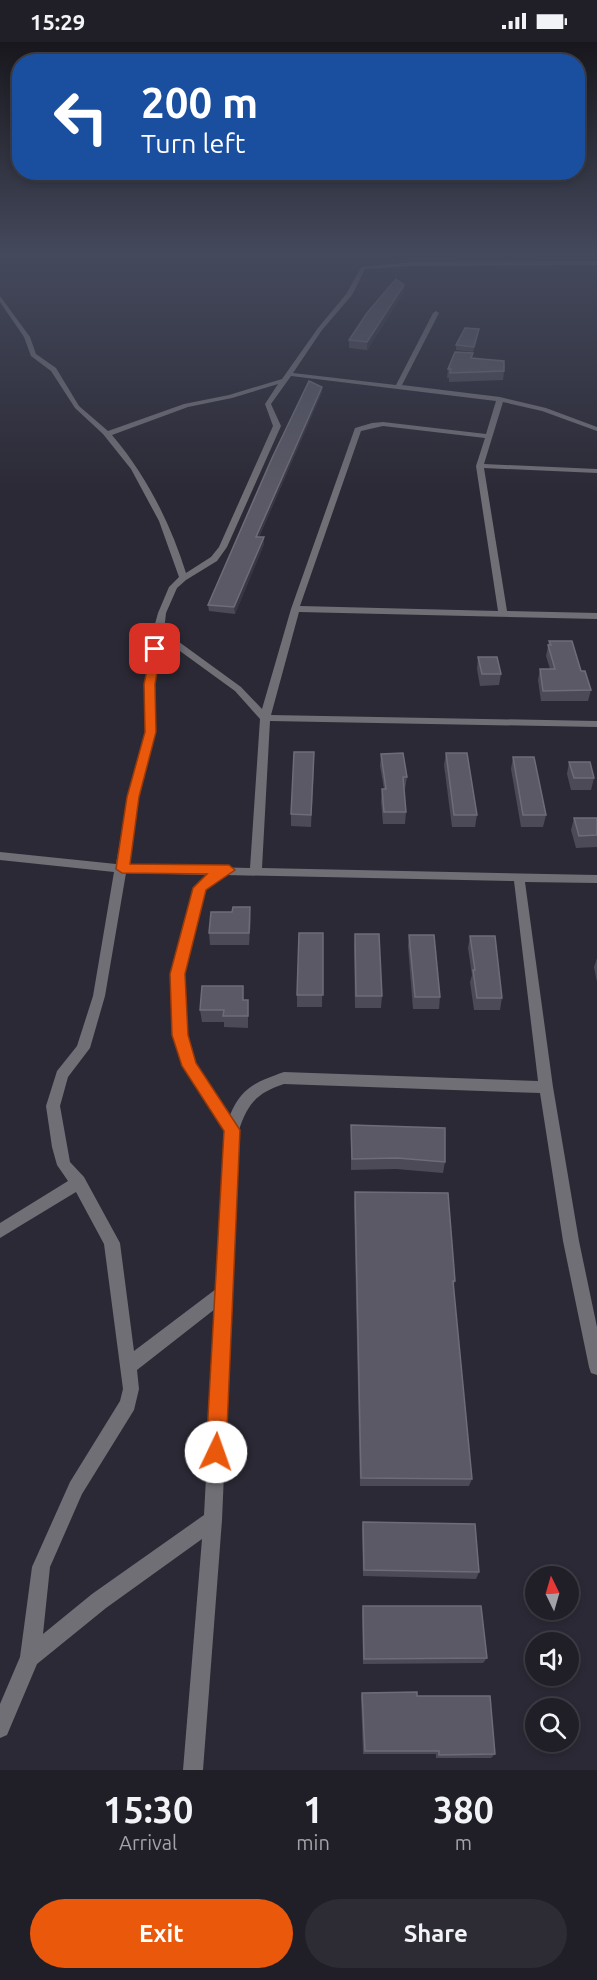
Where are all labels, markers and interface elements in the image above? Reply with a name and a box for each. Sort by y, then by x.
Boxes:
text: 15:29 [30,9,85,34]
icon: left [42,78,120,156]
text: 200 m [141,79,258,126]
text: Turn left [141,128,245,158]
pin [129,623,180,674]
icon: arrive [138,632,171,665]
position arrow [184,1420,248,1484]
north arrow [525,1566,579,1620]
map controls [525,1566,579,1752]
button: sound [525,1632,579,1686]
button: search [525,1698,579,1752]
text: 15:30 [103,1789,193,1830]
text: 1 [303,1789,323,1830]
text: 380 [433,1789,494,1830]
text: Arrival [119,1831,177,1854]
text: min [296,1831,330,1854]
text: m [455,1831,472,1854]
button: Exit [30,1899,293,1968]
button: Share [305,1899,567,1968]

